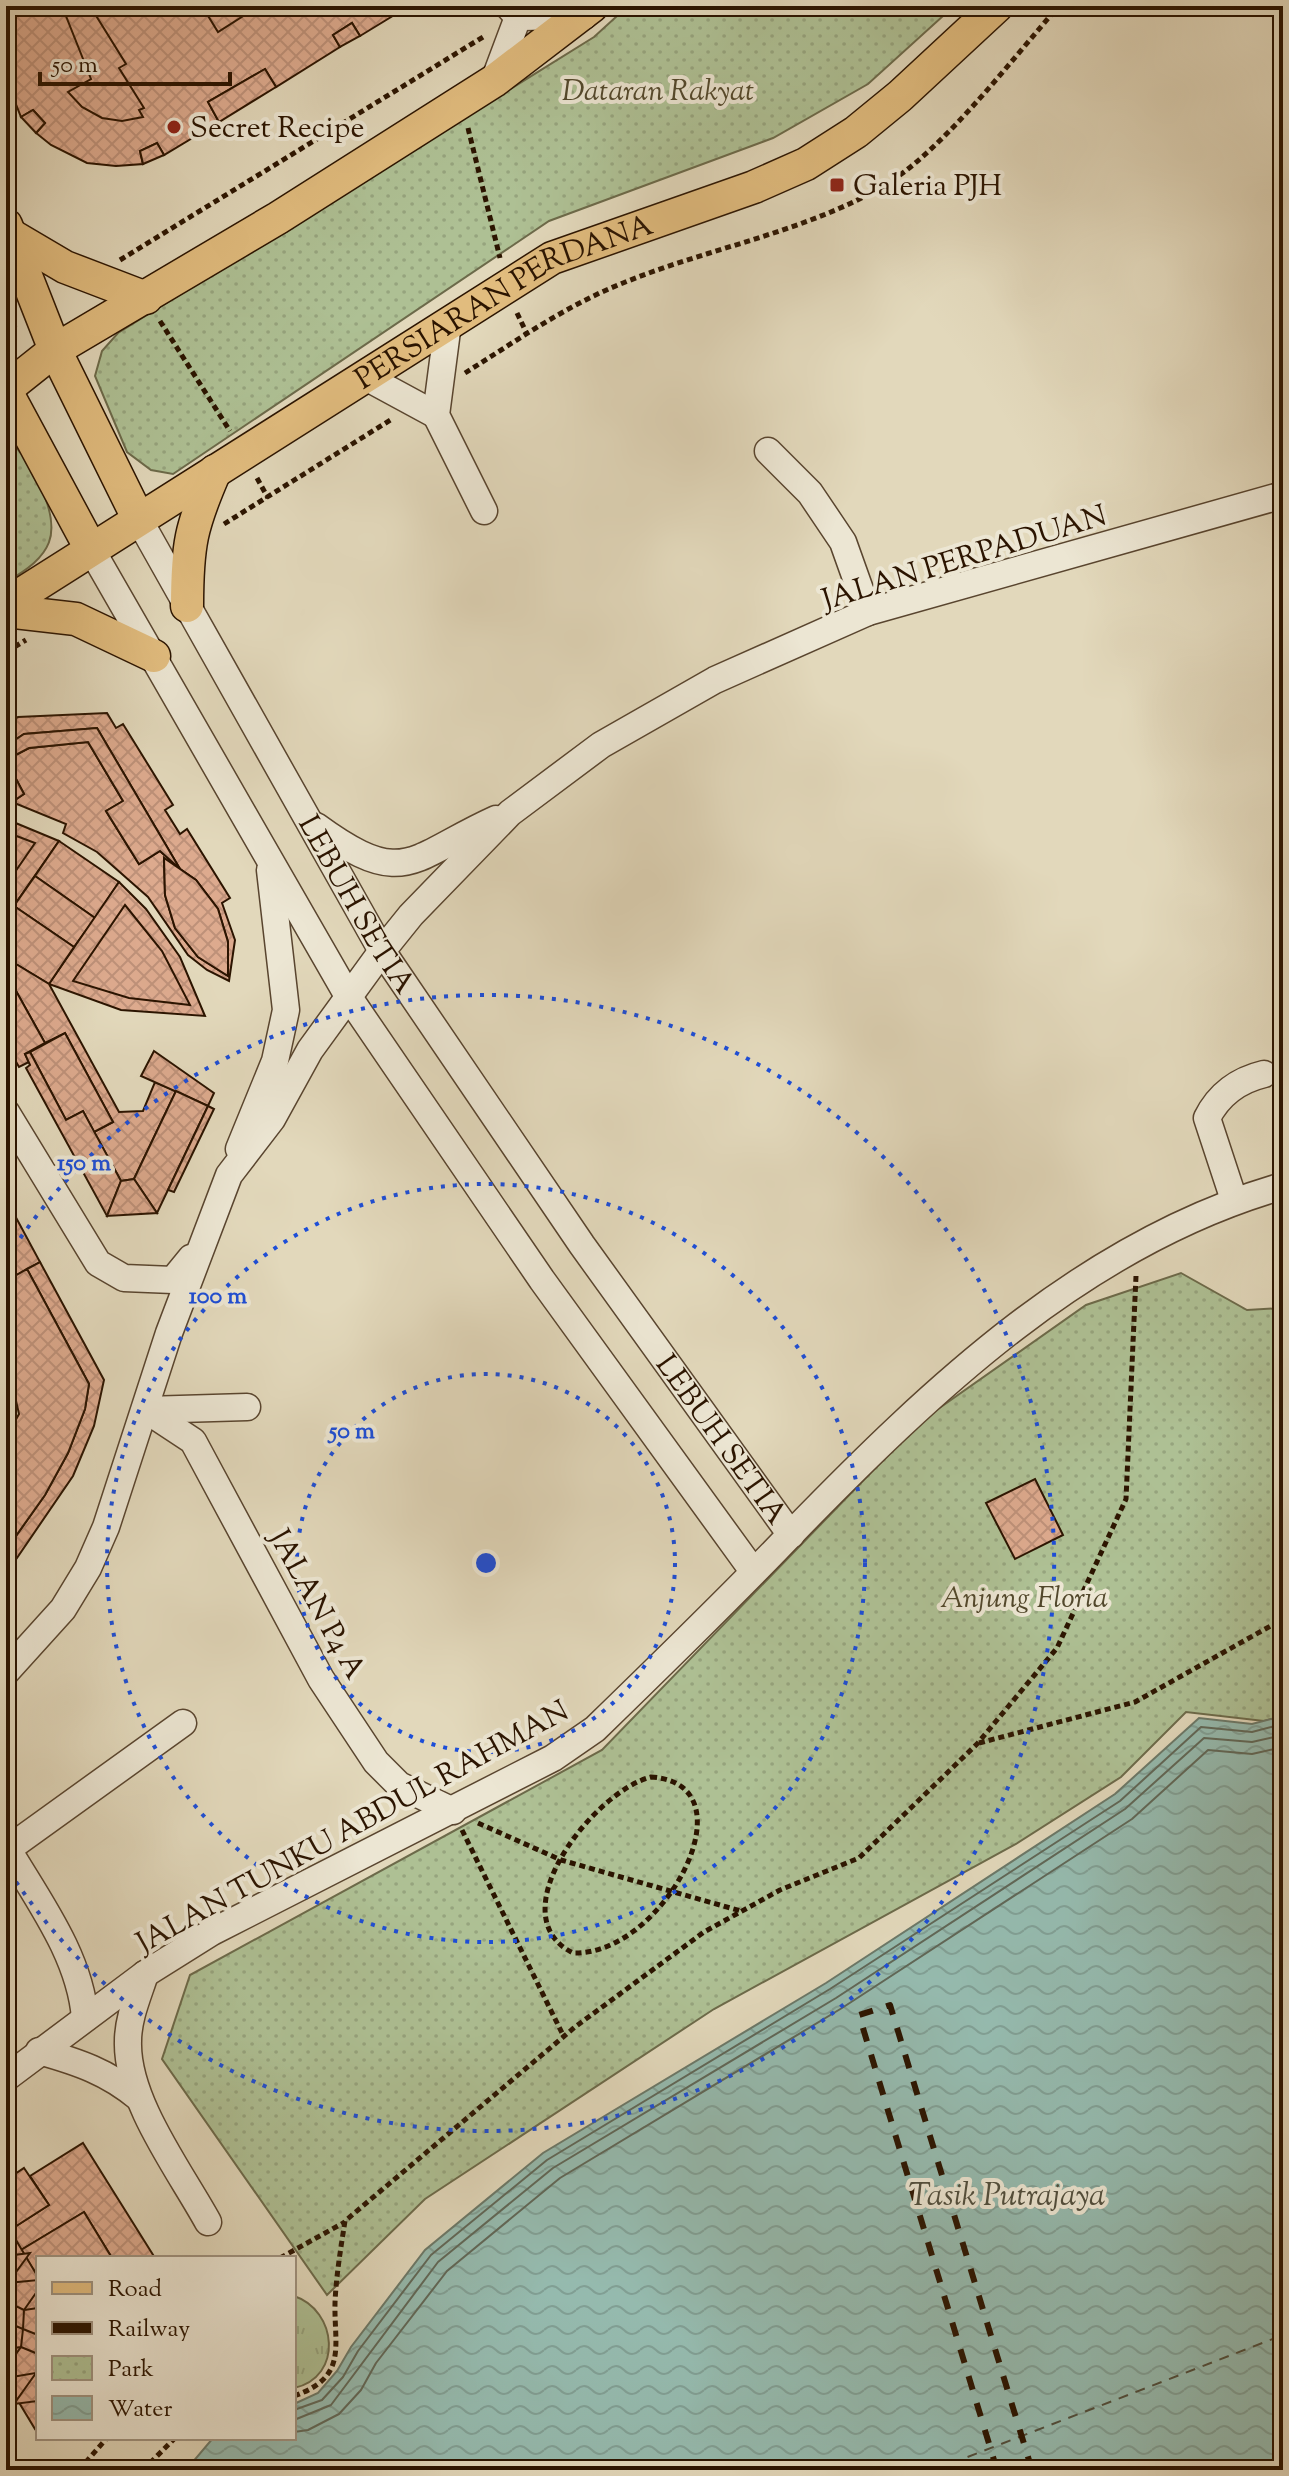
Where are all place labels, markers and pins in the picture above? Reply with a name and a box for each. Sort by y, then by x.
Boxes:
place label: Secret Recipe [190,108,364,151]
marker: Secret Recipe [165,118,183,136]
place label: Galeria PJH [853,166,1002,209]
marker: Galeria PJH [828,176,846,194]
centre of rings [472,1549,500,1577]

